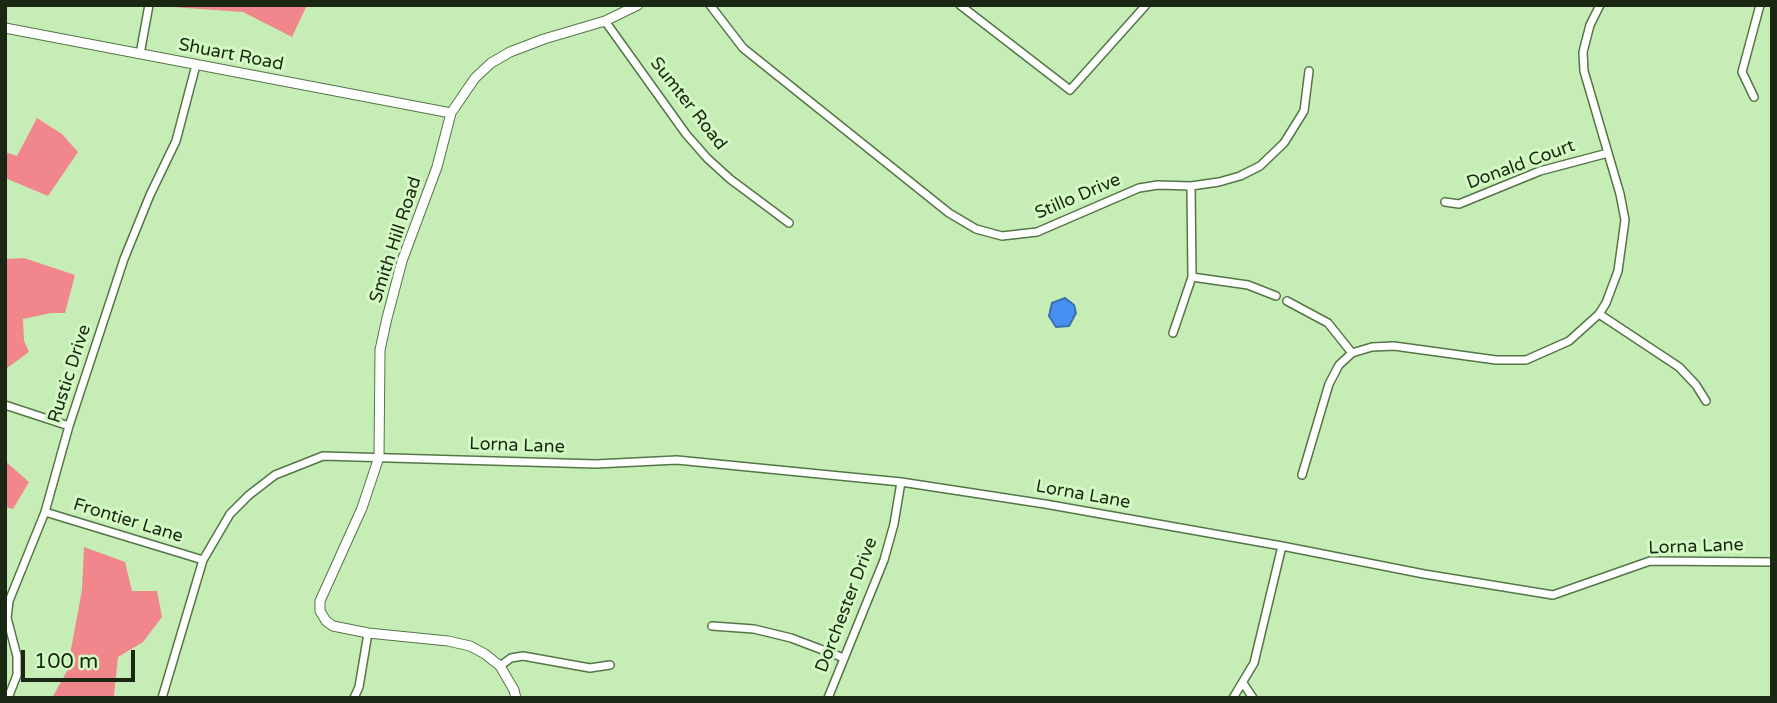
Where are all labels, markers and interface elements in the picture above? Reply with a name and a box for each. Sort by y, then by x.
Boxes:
street label: Shuart Road [177,34,285,76]
street label: Sumter Road [645,53,731,155]
street label: Donald Court [1464,135,1578,195]
street label: Stillo Drive [1032,169,1124,225]
street label: Smith Hill Road [365,174,427,306]
street label: Rustic Drive [44,322,96,426]
street label: Lorna Lane [469,434,565,458]
street label: Lorna Lane [1034,476,1132,514]
street label: Frontier Lane [71,494,185,548]
street label: Dorchester Drive [811,534,883,676]
street label: Lorna Lane [1648,535,1744,559]
scale bar [24,636,138,680]
text: 100 m [34,649,98,674]

